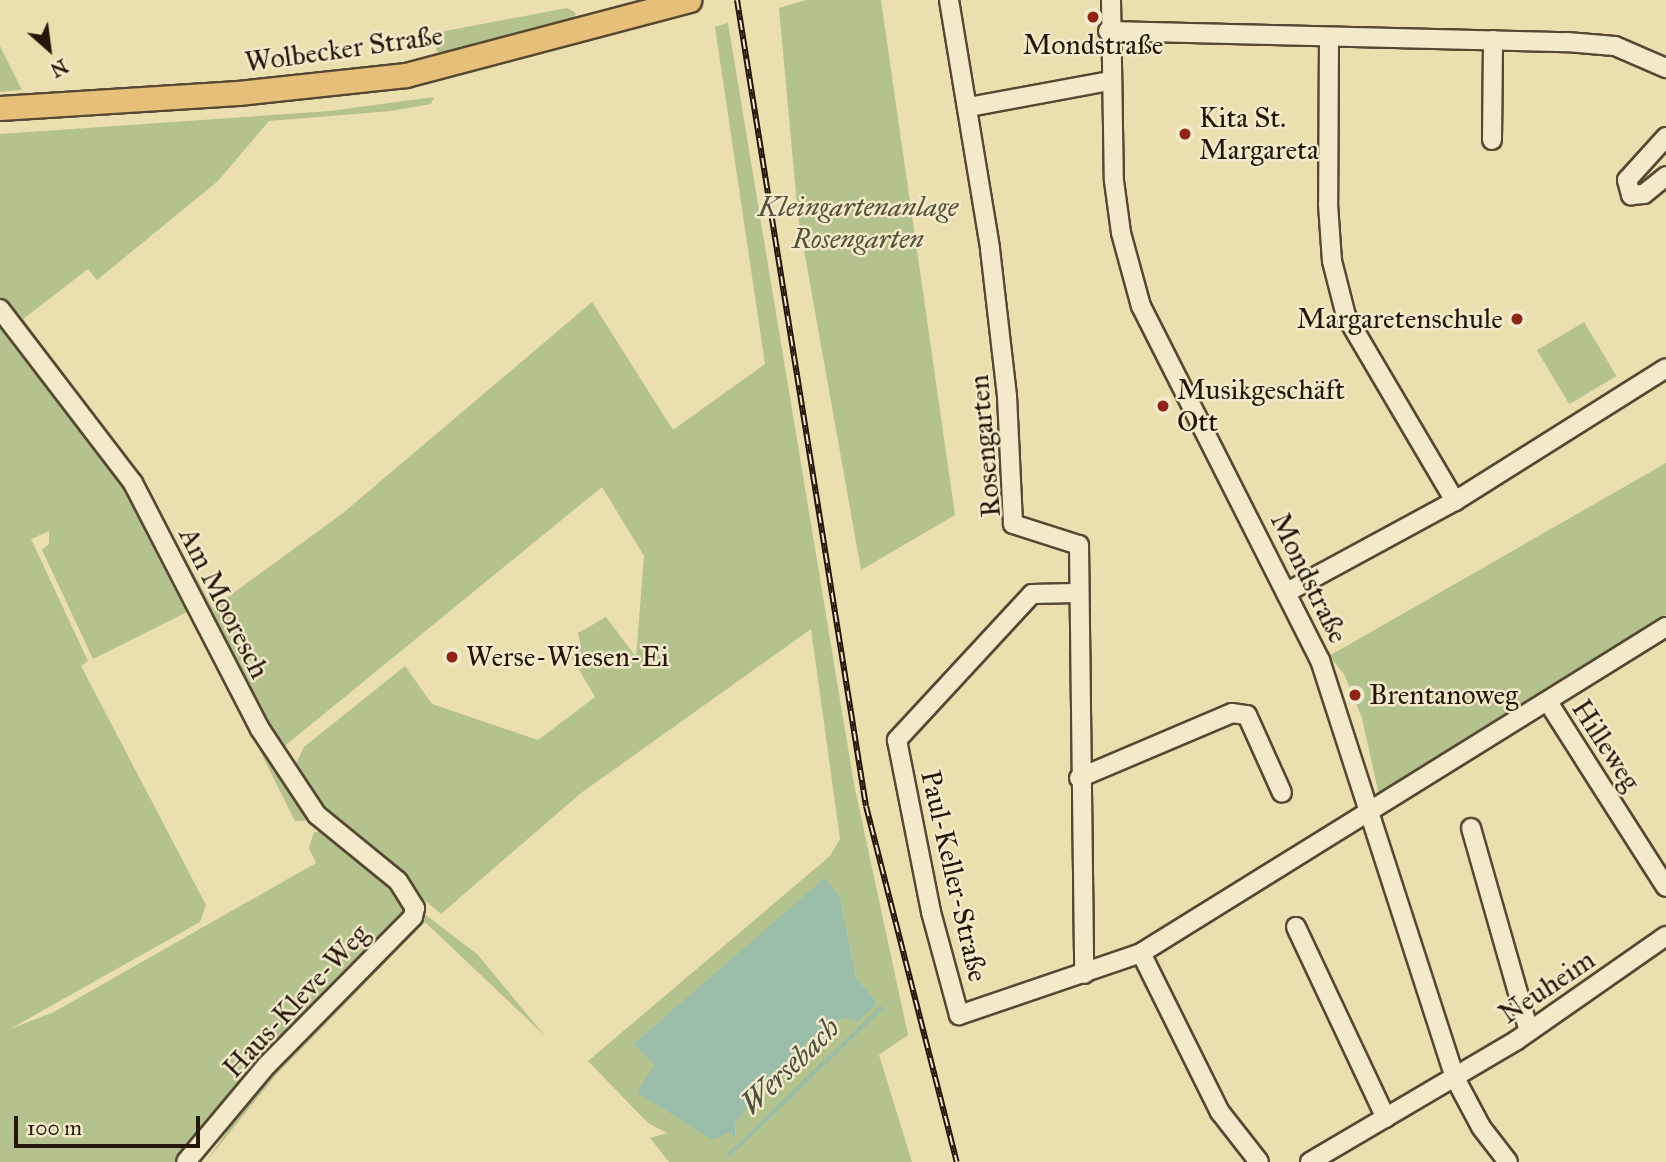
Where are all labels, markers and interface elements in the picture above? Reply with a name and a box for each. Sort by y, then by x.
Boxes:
marker: Mondstraße [1085,9,1101,25]
north arrow [14,14,84,84]
street label: Wolbecker Straße [243,18,445,80]
place label: Mondstraße [1023,28,1163,62]
text: N [47,54,72,82]
place label: Kita St. Margareta [1199,101,1319,167]
marker: Kita St. Margareta [1177,126,1193,142]
park label: Kleingartenanlage Rosengarten [758,190,958,256]
place label: Margaretenschule [1297,302,1503,336]
marker: Margaretenschule [1509,311,1525,327]
street label: Rosengarten [962,373,1008,519]
place label: Musikgeschäft Ott [1177,373,1345,439]
marker: Musikgeschäft Ott [1155,398,1171,414]
street label: Mondstraße [1263,507,1355,649]
street label: Am Mooresch [172,522,276,684]
place label: Werse-Wiesen-Ei [466,640,669,674]
marker: Werse-Wiesen-Ei [444,649,460,665]
place label: Brentanoweg [1369,678,1518,712]
marker: Brentanoweg [1347,687,1363,703]
street label: Hilleweg [1564,693,1648,797]
street label: Paul-Keller-Straße [913,767,995,985]
street label: Haus-Kleve-Weg [216,917,376,1085]
street label: Neuheim [1493,943,1601,1031]
water label: Wersebach [733,1010,847,1122]
scale bar [18,1102,203,1146]
text: 100 m [27,1115,82,1141]

